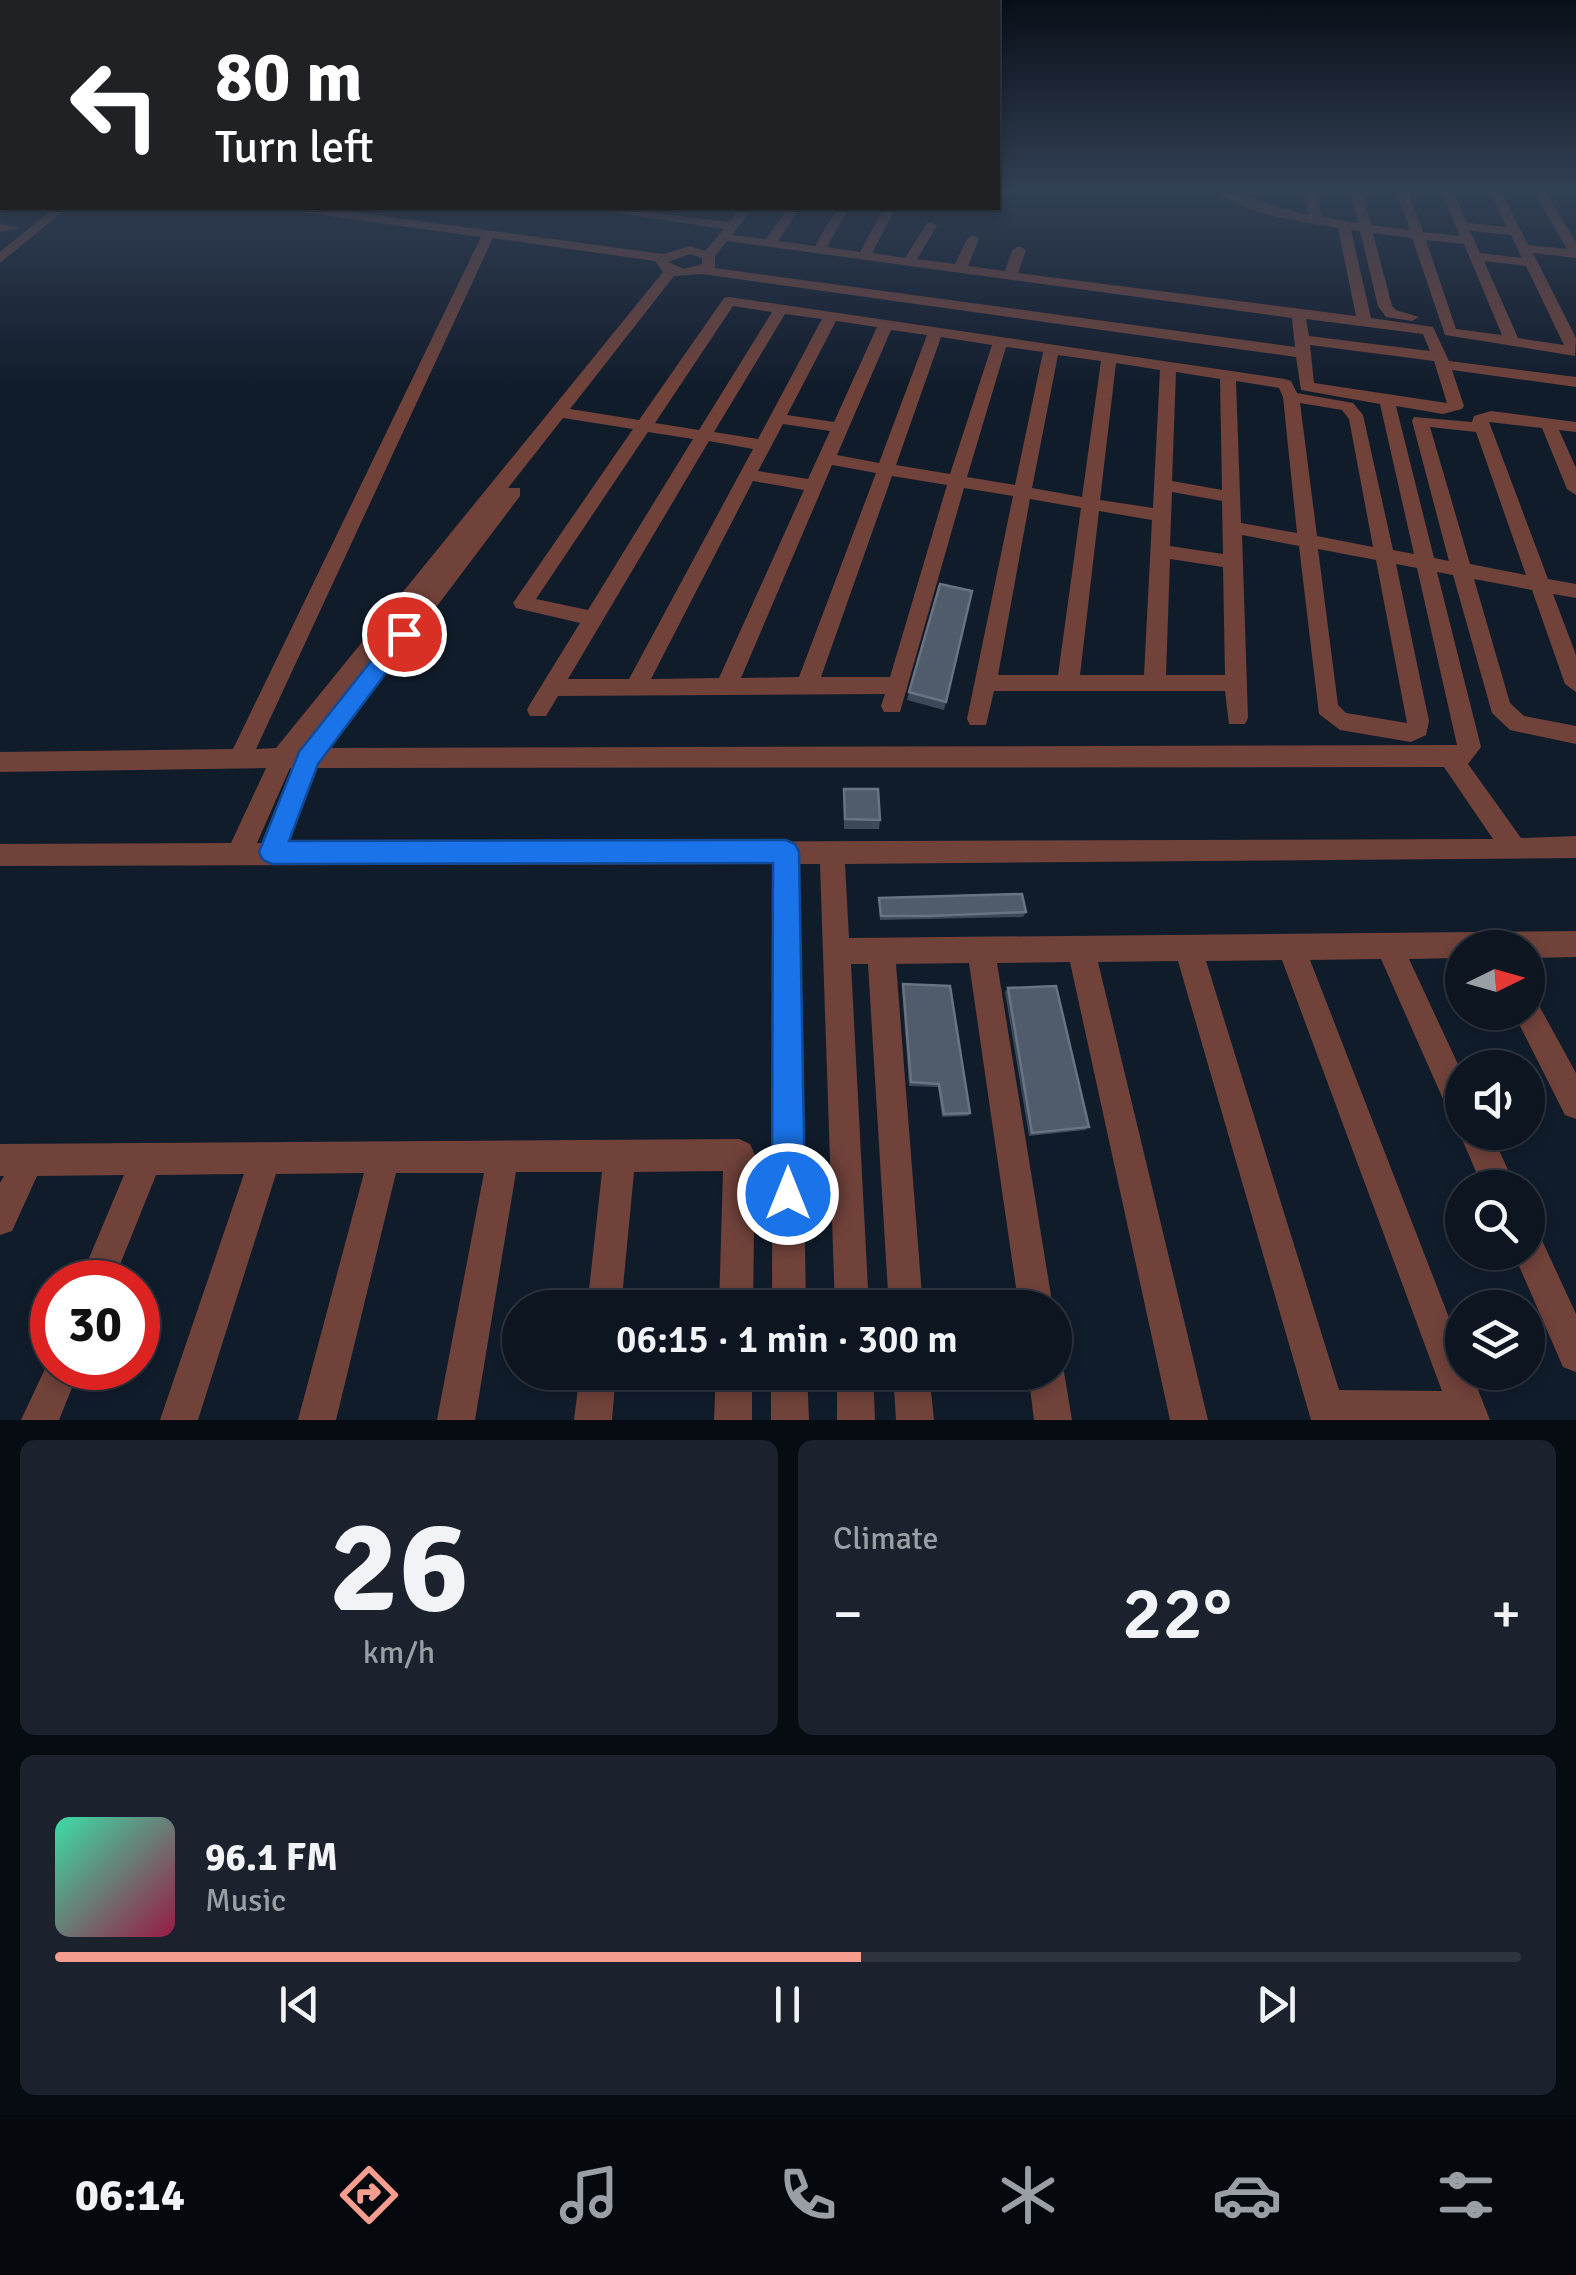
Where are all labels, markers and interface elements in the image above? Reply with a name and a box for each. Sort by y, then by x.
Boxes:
text: 80 m [215,34,363,120]
icon: left [50,40,180,170]
text: Turn left [215,120,374,175]
pin [362,592,447,677]
icon: arrive [377,607,432,662]
north arrow [1445,930,1545,1030]
map controls [1445,930,1545,1390]
button: sound [1445,1050,1545,1150]
position arrow [736,1142,840,1246]
button: search [1445,1170,1545,1270]
speed limit sign: 30 [30,1260,160,1390]
button: layers [1445,1290,1545,1390]
text: 06:15 · 1 min · 300 m [616,1316,958,1363]
text: 26 [329,1488,469,1648]
text: Climate [833,1519,939,1558]
text: 22° [1122,1567,1232,1660]
text: − [833,1580,863,1648]
text: + [1491,1580,1521,1648]
text: km/h [363,1633,435,1672]
text: 96.1 FM [205,1834,338,1881]
text: Music [205,1881,286,1920]
icon: previous [272,1977,327,2032]
icon: pause [760,1977,815,2032]
icon: next [1249,1977,1304,2032]
icon: directions [334,2160,404,2230]
icon: music [554,2160,624,2230]
icon: phone [773,2160,843,2230]
icon: climate [993,2160,1063,2230]
icon: car [1212,2160,1282,2230]
icon: filters [1431,2160,1501,2230]
text: 06:14 [75,2168,185,2223]

